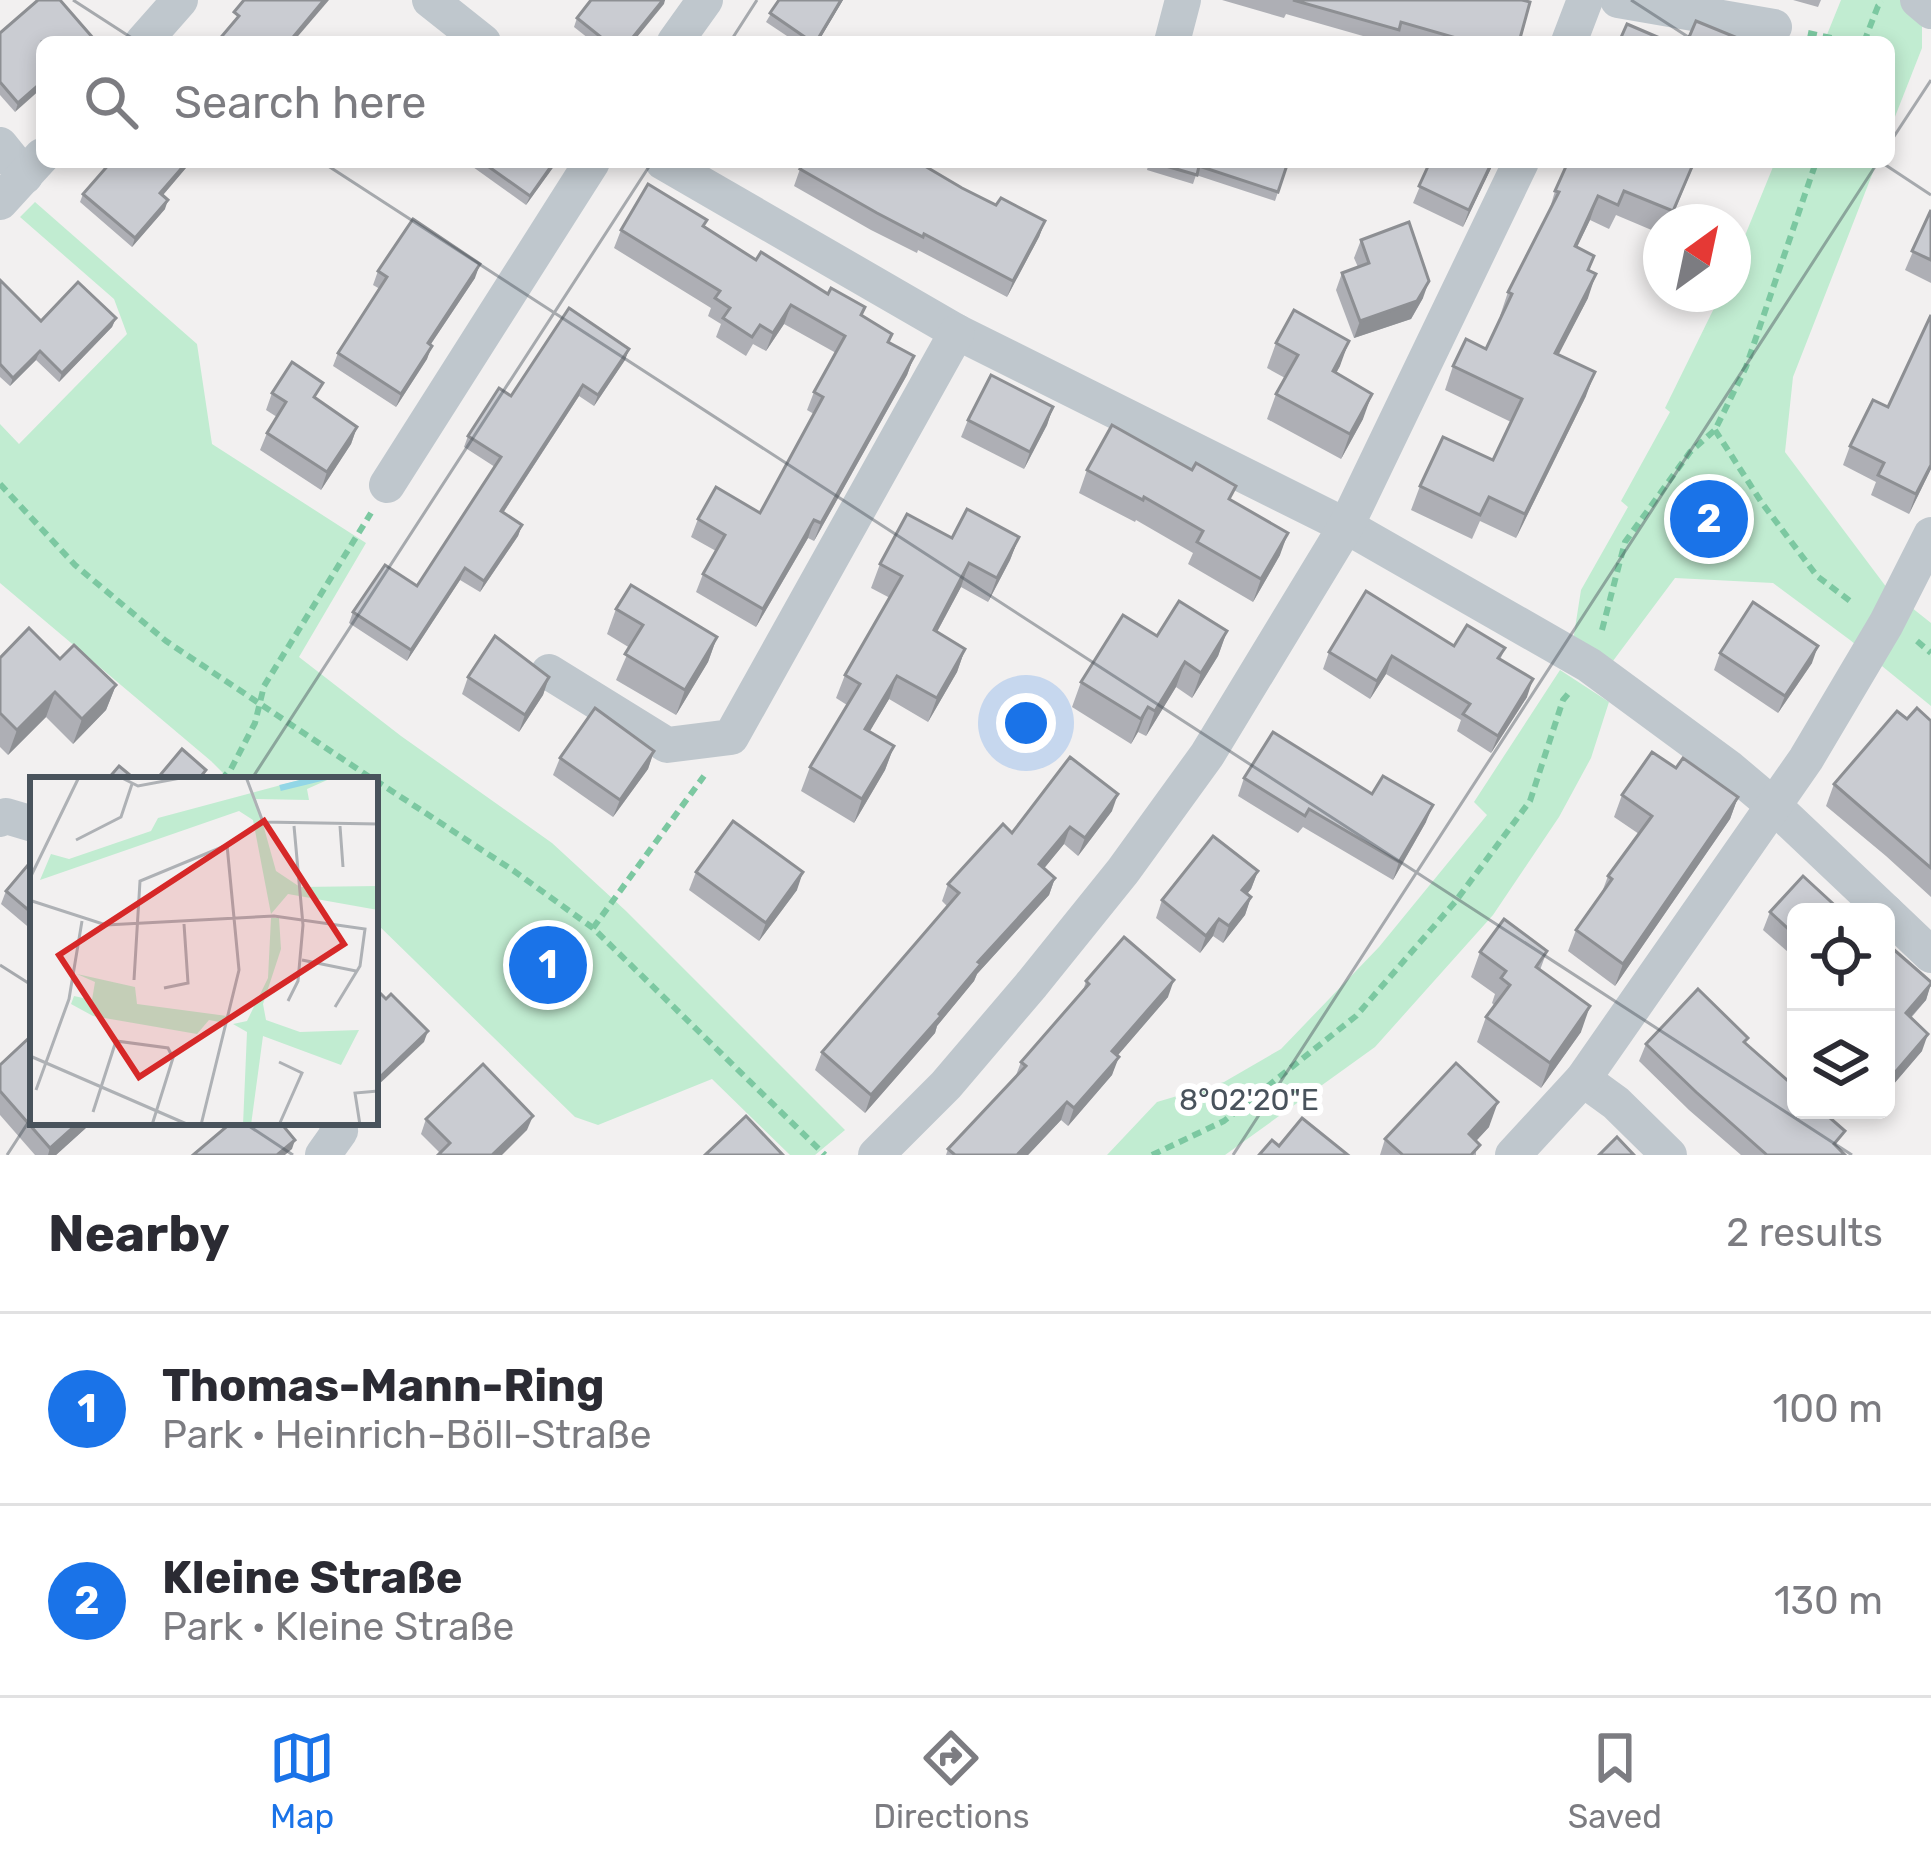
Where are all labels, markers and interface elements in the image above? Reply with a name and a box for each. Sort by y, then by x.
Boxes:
search box [36,36,1895,168]
icon: search [78,69,144,135]
text: Search here [174,76,426,129]
north arrow [1643,204,1751,312]
pin: 2 [1670,474,1748,564]
your location [996,693,1056,753]
inset map [30,777,378,1125]
map controls [1787,903,1895,1119]
button: locate [1787,903,1895,1011]
pin: 1 [509,920,587,1010]
button: layers [1787,1011,1895,1119]
text: 8°02'20"E [1179,1082,1319,1118]
text: Nearby [48,1203,230,1264]
text: 2 results [1726,1210,1883,1256]
text: Thomas-Mann-Ring [162,1359,605,1412]
text: 1 [77,1386,97,1432]
text: 100 m [1773,1386,1883,1432]
text: Park · Heinrich-Böll-Straße [162,1412,652,1458]
text: Kleine Straße [162,1551,462,1604]
text: 2 [74,1578,100,1624]
text: 130 m [1774,1578,1883,1624]
text: Park · Kleine Straße [162,1604,514,1650]
tab: Map [269,1725,335,1836]
tab: Directions [873,1725,1030,1836]
tab: Saved [1568,1725,1662,1836]

